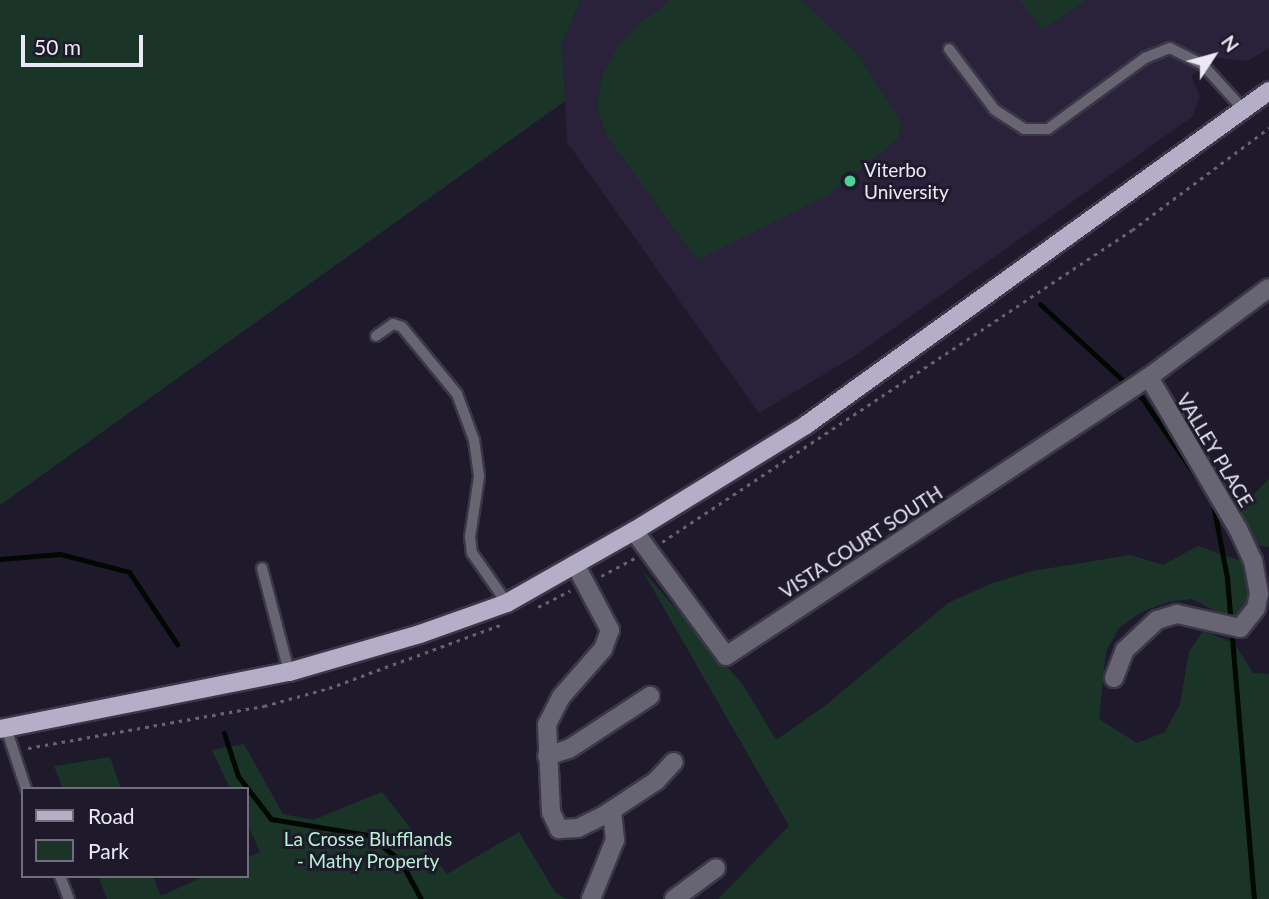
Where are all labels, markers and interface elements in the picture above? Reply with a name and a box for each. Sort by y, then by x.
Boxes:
scale bar [24,21,147,65]
north arrow [1178,21,1248,91]
text: N [1217,31,1244,56]
text: 50 m [34,34,81,59]
place label: Viterbo University [864,159,949,203]
marker: Viterbo University [842,173,858,189]
street label: VALLEY PLACE [1172,389,1258,511]
street label: VISTA COURT SOUTH [775,481,947,603]
legend [21,787,248,878]
text: Road [88,803,135,828]
park label: La Crosse Blufflands - Mathy Property [284,828,452,872]
text: Park [88,838,129,863]

